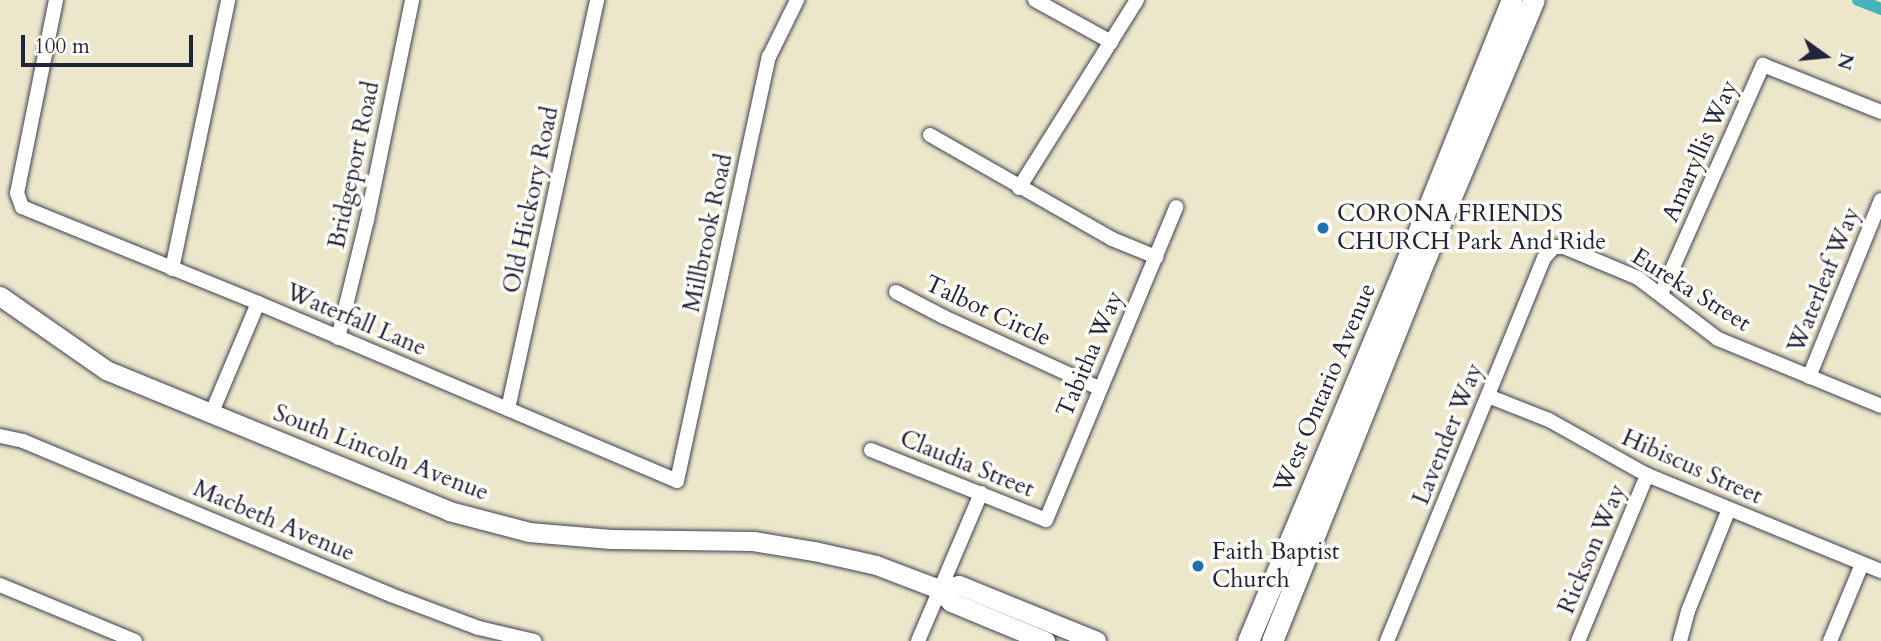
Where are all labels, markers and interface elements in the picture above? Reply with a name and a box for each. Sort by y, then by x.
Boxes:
scale bar [24,21,196,65]
north arrow [1790,21,1860,91]
text: 100 m [34,32,90,61]
text: N [1831,50,1860,73]
street label: Amaryllis Way [1656,76,1744,226]
street label: Bridgeport Road [322,79,386,251]
street label: Old Hickory Road [497,104,565,296]
street label: Millbrook Road [677,151,739,315]
place label: CORONA FRIENDS CHURCH Park And Ride [1337,200,1606,256]
street label: Waterleaf Way [1782,203,1866,357]
marker: CORONA FRIENDS CHURCH Park And Ride [1315,220,1331,236]
street label: Eureka Street [1626,242,1756,338]
street label: Talbot Circle [920,269,1056,353]
street label: Waterfall Lane [281,277,431,363]
street label: West Ontario Avenue [1268,279,1382,497]
street label: Tabitha Way [1050,286,1130,422]
street label: Lavender Way [1407,359,1489,509]
street label: South Lincoln Avenue [269,399,493,507]
street label: Hibiscus Street [1617,423,1767,511]
street label: Claudia Street [896,424,1038,504]
street label: Macbeth Avenue [189,474,359,568]
street label: Rickson Way [1552,480,1632,618]
place label: Faith Baptist Church [1212,538,1339,594]
marker: Faith Baptist Church [1190,558,1206,574]

